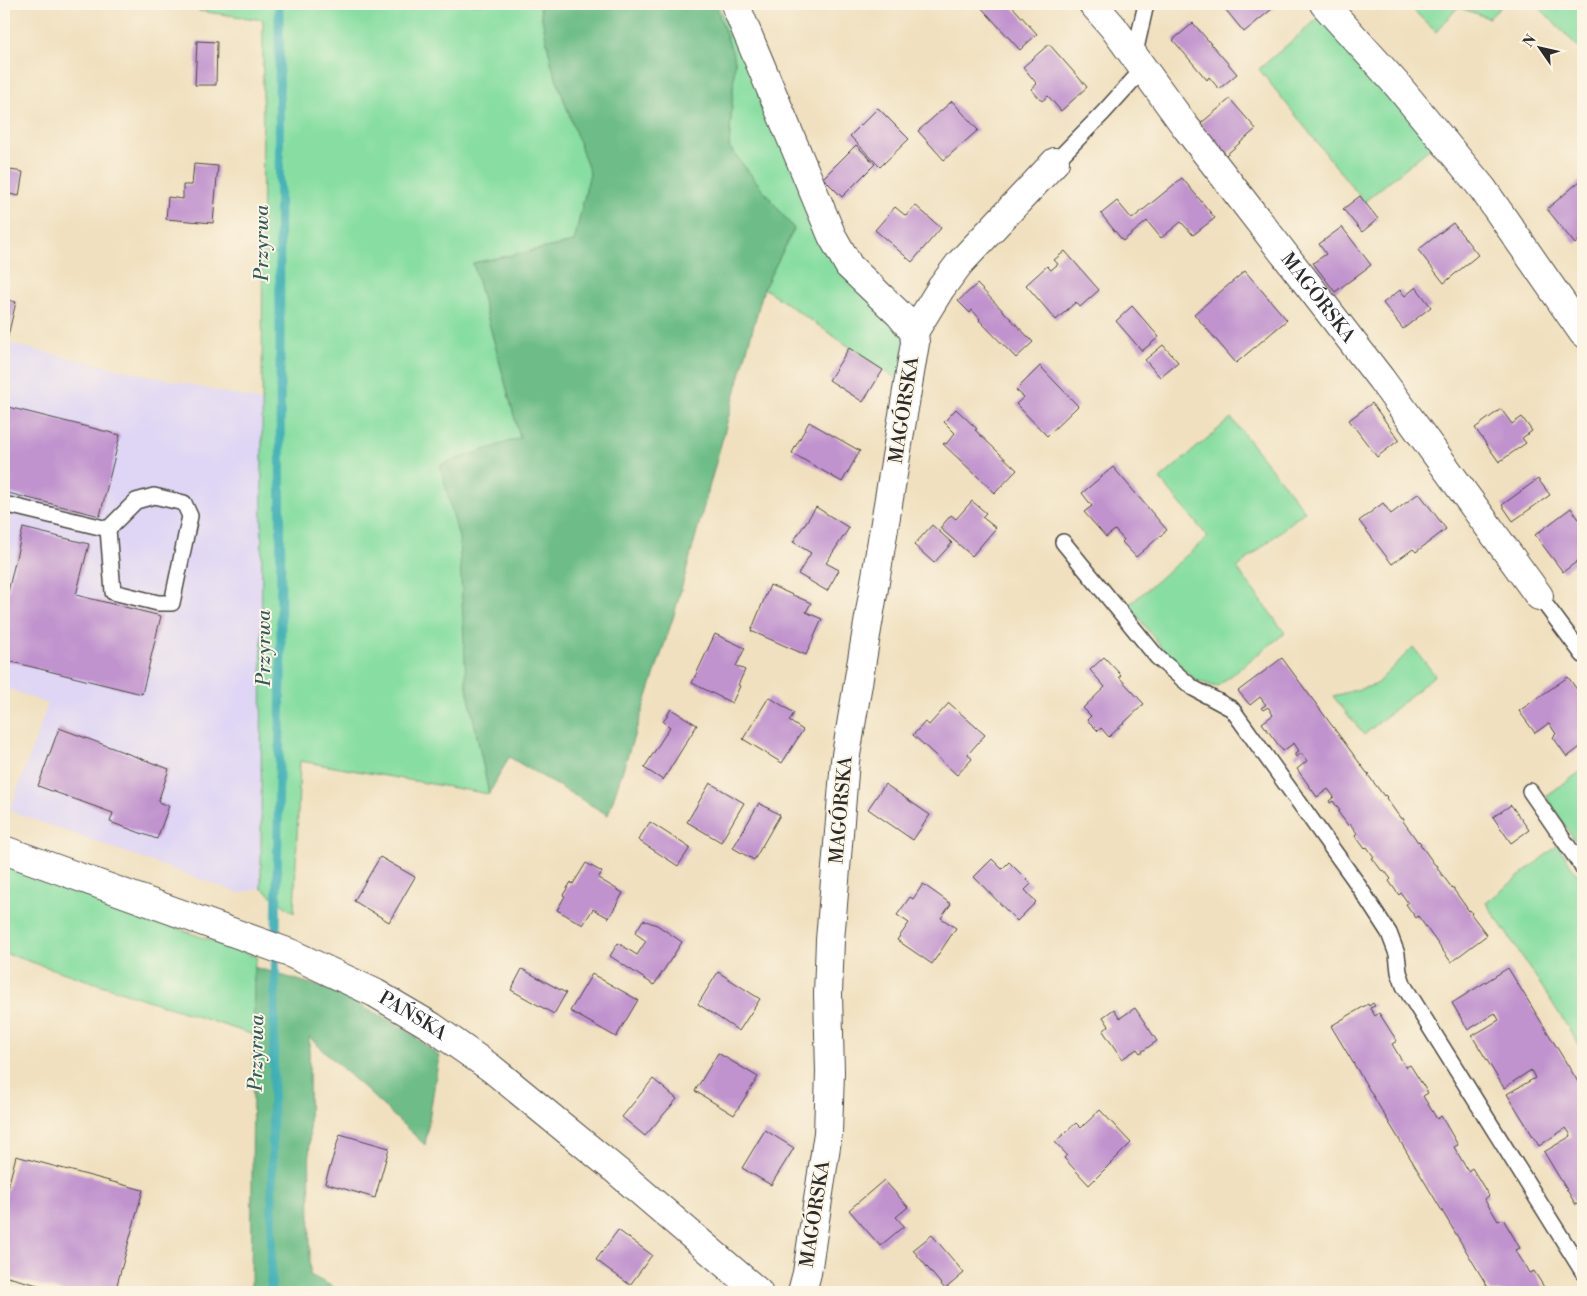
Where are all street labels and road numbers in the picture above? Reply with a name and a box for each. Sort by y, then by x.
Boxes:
street label: MAGÓRSKA [1275,248,1361,348]
street label: MAGÓRSKA [883,354,924,465]
street label: MAGÓRSKA [823,754,858,865]
street label: PAŃSKA [374,986,452,1046]
street label: MAGÓRSKA [794,1158,835,1269]

